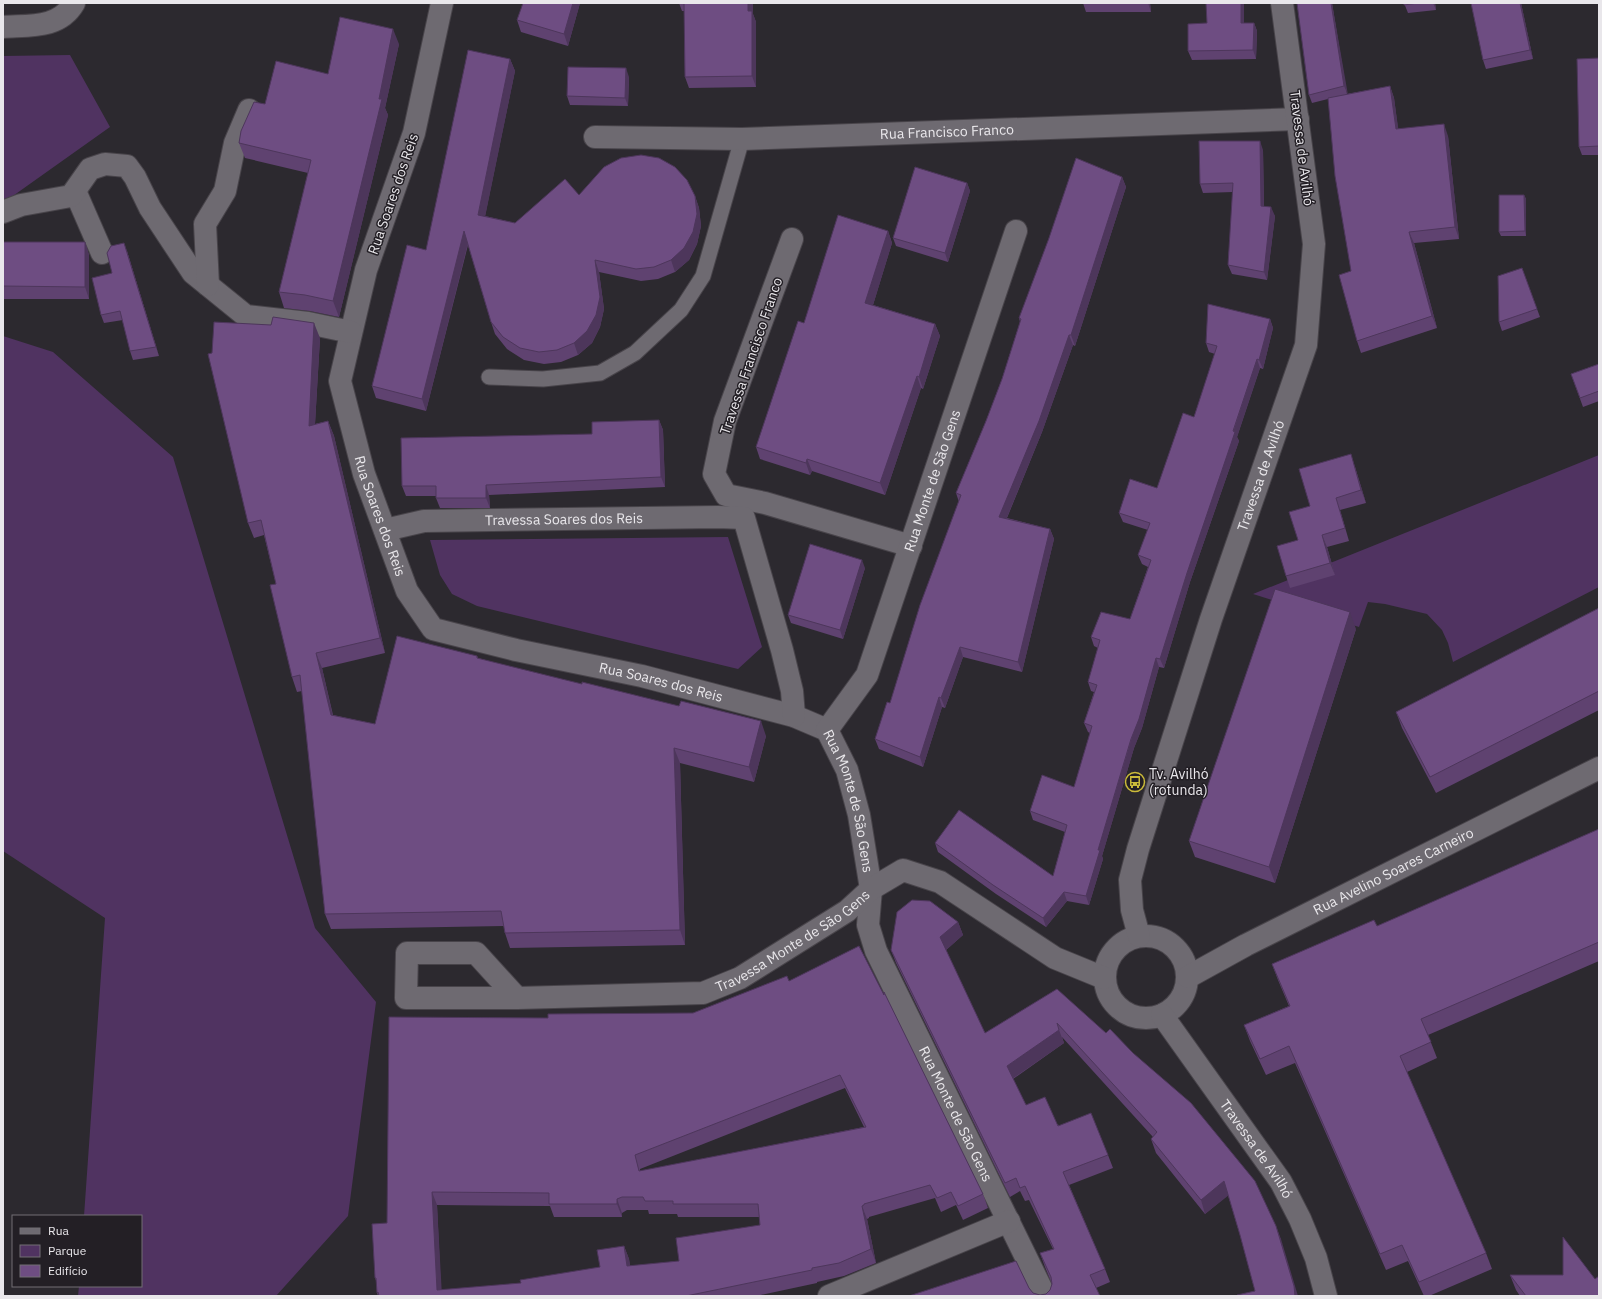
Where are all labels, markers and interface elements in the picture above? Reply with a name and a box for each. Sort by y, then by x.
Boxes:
street label: Travessa de Avilhó [1286,89,1318,207]
street label: Rua Francisco Franco [879,120,1014,143]
street label: Rua Soares dos Reis [364,131,422,257]
street label: Travessa Francisco Franco [716,275,786,437]
street label: Rua Monte de São Gens [900,407,964,554]
street label: Travessa de Avilhó [1233,418,1288,534]
street label: Rua Soares dos Reis [351,454,410,579]
street label: Travessa Soares dos Reis [485,509,643,529]
street label: Rua Soares dos Reis [597,658,725,706]
street label: Rua Monte de São Gens [819,726,877,874]
place label: Tv. Avilhó (rotunda) [1149,765,1209,799]
bus stop icon: Tv. Avilhó (rotunda) [1124,771,1146,793]
street label: Rua Avelino Soares Carneiro [1310,823,1477,919]
street label: Travessa Monte de São Gens [713,885,874,996]
street label: Rua Monte de São Gens [915,1043,997,1185]
street label: Travessa de Avilhó [1216,1096,1297,1202]
legend [12,1215,142,1287]
text: Rua [48,1223,69,1238]
text: Parque [48,1243,87,1258]
text: Edifício [48,1263,88,1278]

